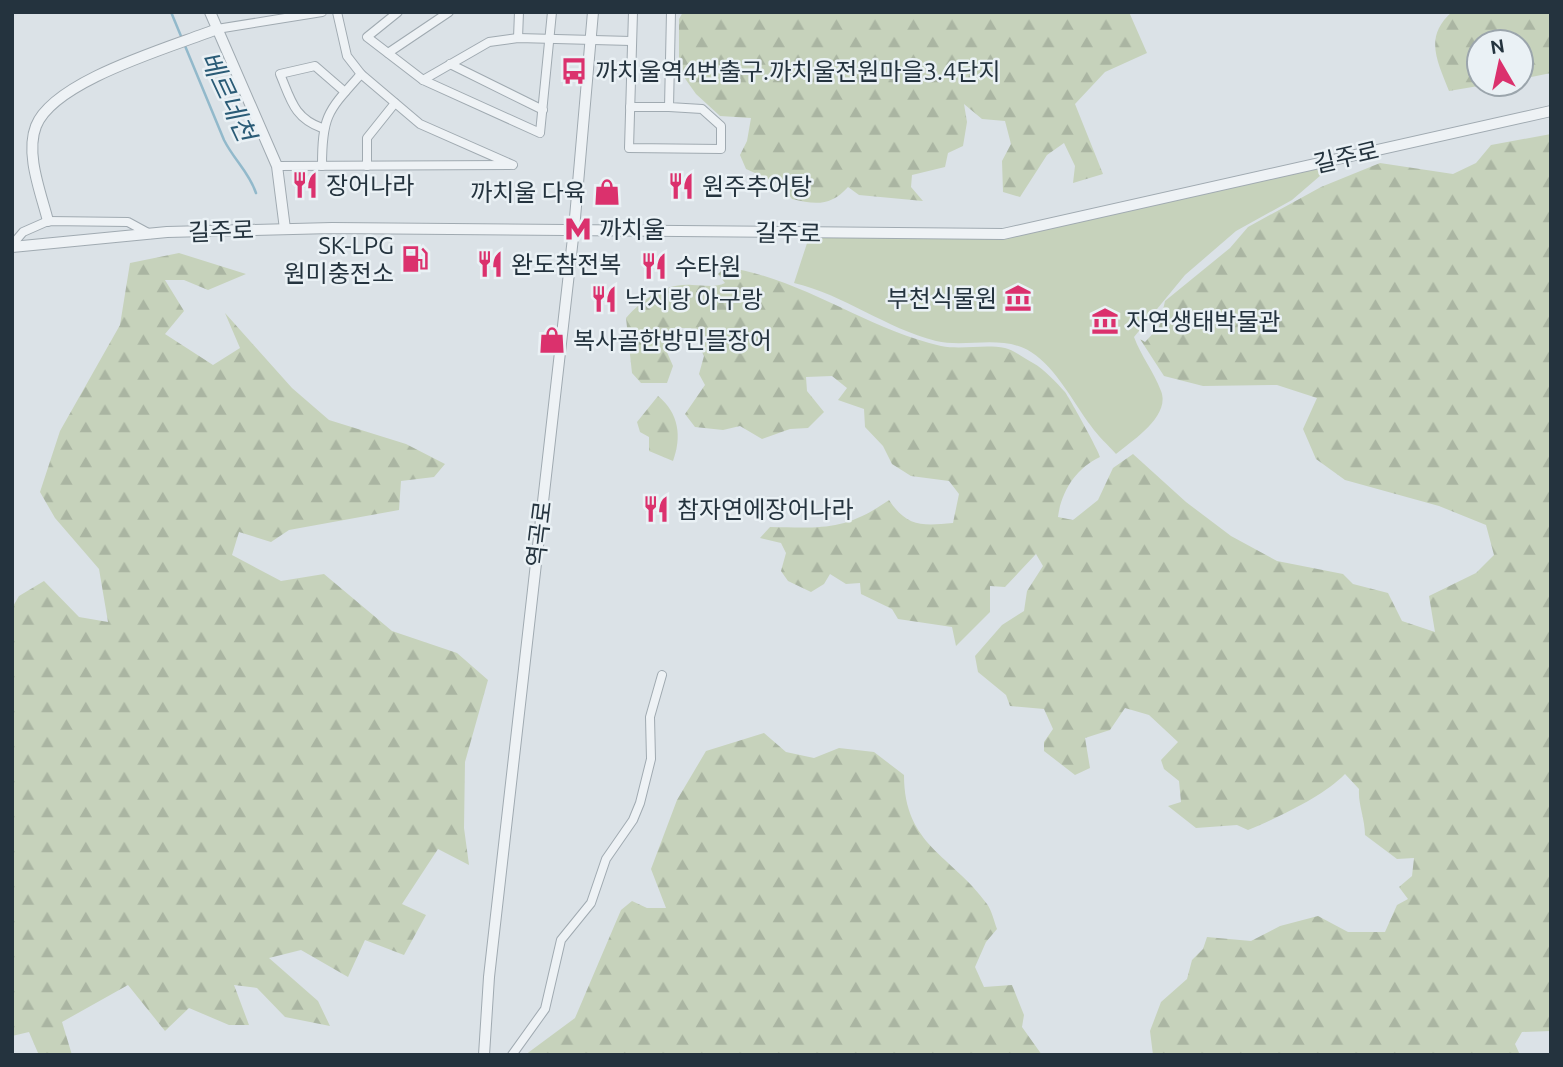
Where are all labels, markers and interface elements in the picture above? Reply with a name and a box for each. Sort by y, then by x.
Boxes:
north arrow [1465,28,1535,98]
text: N [1489,34,1506,58]
water label: 베르네천 [195,47,263,148]
bus stop icon: 까치울역4번출구.까치울전원마을3.4단지 [559,56,589,86]
place label: 까치울역4번출구.까치울전원마을3.4단지 [595,58,1001,85]
street label: 길주로 [1311,136,1381,178]
restaurant icon: 장어나라 [290,170,320,200]
restaurant icon: 원주추어탕 [666,171,696,201]
place label: 장어나라 [326,172,414,199]
place label: 원주추어탕 [702,173,812,200]
shop icon: 까치울 다육 [592,177,622,207]
place label: 까치울 다육 [470,179,586,206]
metro station icon: 까치울 [563,214,593,244]
street label: 길주로 [187,216,255,246]
place label: 까치울 [599,216,665,243]
street label: 길주로 [755,219,821,247]
place label: SK-LPG 원미충전소 [284,232,394,287]
fuel station icon: SK-LPG 원미충전소 [400,244,430,274]
restaurant icon: 완도참전복 [475,249,505,279]
place label: 완도참전복 [511,251,621,278]
restaurant icon: 수타원 [639,251,669,281]
place label: 수타원 [675,253,741,280]
museum icon: 부천식물원 [1003,283,1033,313]
restaurant icon: 낙지랑 아구랑 [589,284,619,314]
place label: 부천식물원 [887,285,997,312]
place label: 낙지랑 아구랑 [625,286,763,313]
museum icon: 자연생태박물관 [1090,306,1120,336]
place label: 자연생태박물관 [1126,308,1281,335]
shop icon: 복사골한방민믈장어 [537,325,567,355]
place label: 복사골한방민믈장어 [573,327,772,354]
restaurant icon: 참자연에장어나라 [641,494,671,524]
place label: 참자연에장어나라 [677,496,854,523]
street label: 역곡로 [522,499,556,569]

